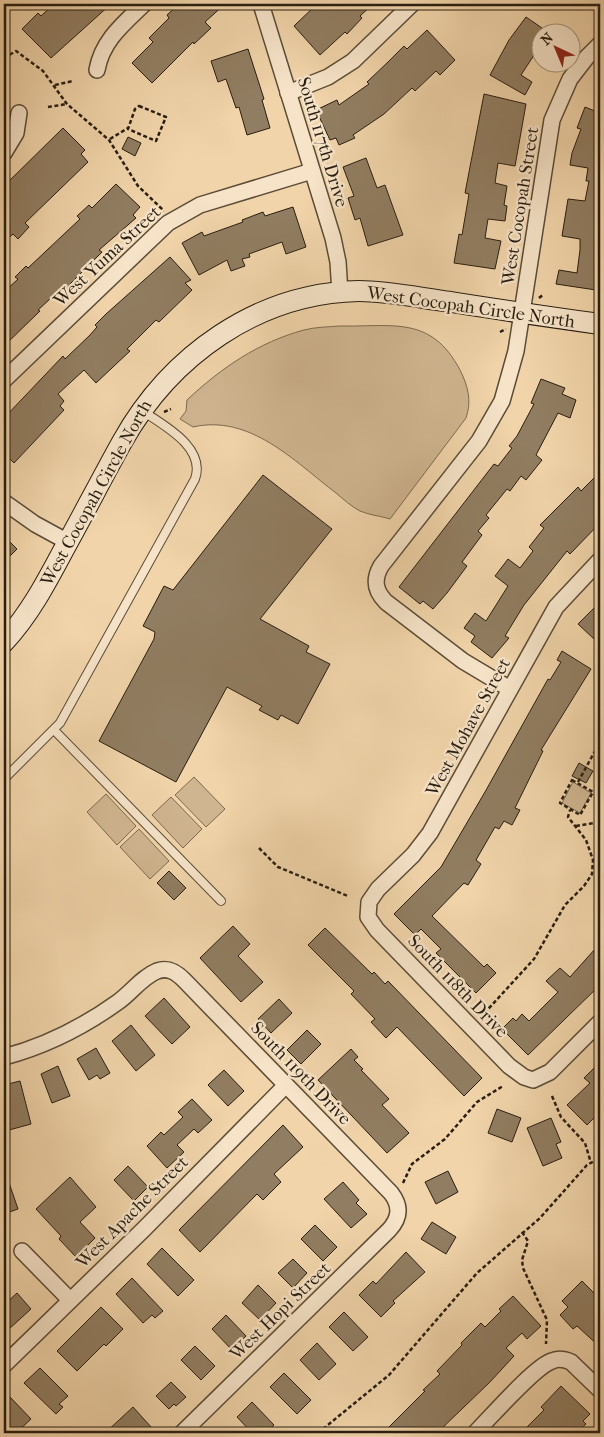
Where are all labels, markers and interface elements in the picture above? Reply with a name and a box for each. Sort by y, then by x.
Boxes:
north arrow [532,22,582,72]
text: N [538,29,557,49]
street label: South 117th Drive [293,75,352,210]
street label: West Cocopah Street [497,125,543,288]
street label: West Yuma Street [49,201,165,312]
street label: West Cocopah Circle North [365,282,576,332]
street label: West Cocopah Circle North [36,396,156,591]
street label: West Mohave Street [421,654,515,801]
street label: South 118th Drive [403,930,512,1042]
street label: South 119th Drive [246,1017,355,1129]
street label: West Apache Street [71,1151,193,1274]
street label: West Hopi Street [225,1258,335,1365]

